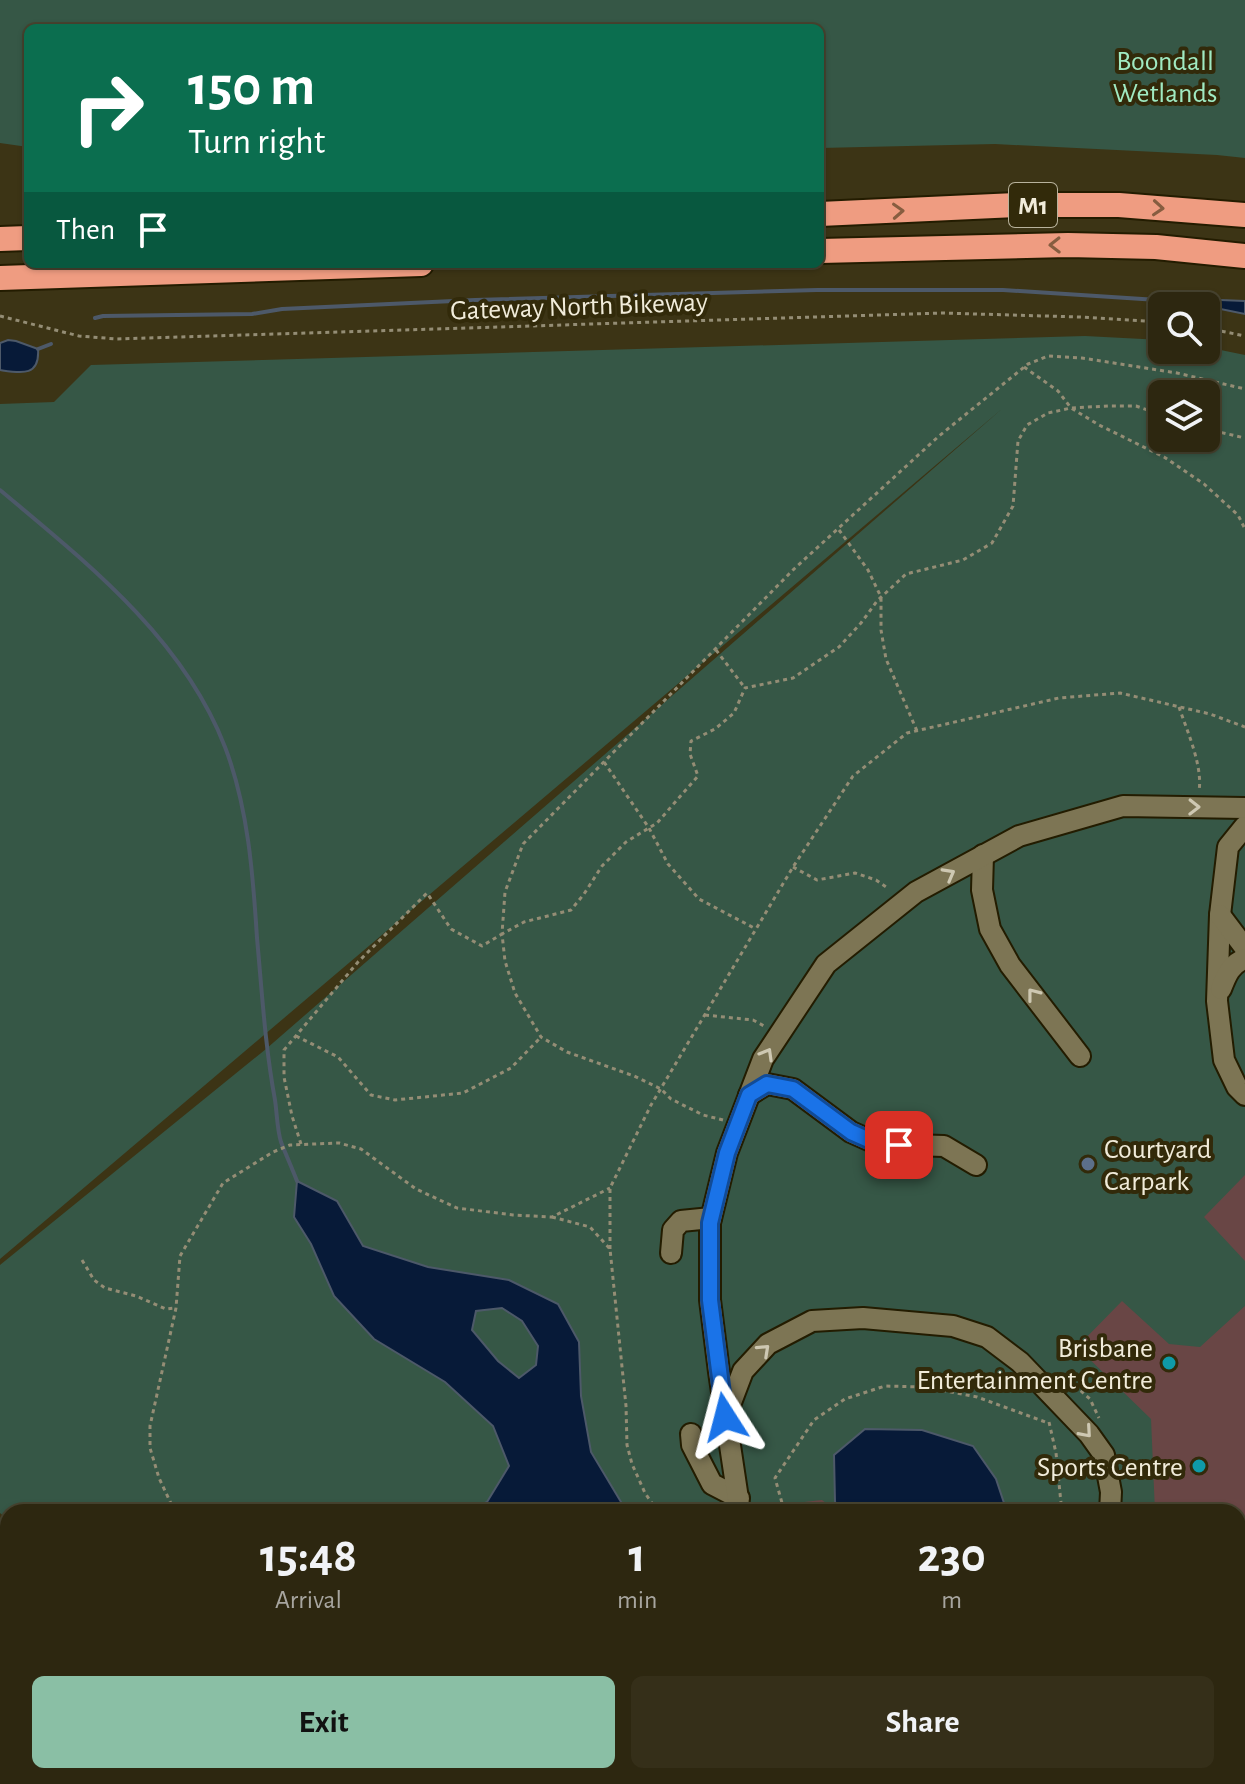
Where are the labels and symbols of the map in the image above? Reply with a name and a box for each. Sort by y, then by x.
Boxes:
park label: Boondall Wetlands [1113,48,1217,108]
road number: M1 [1009,183,1057,227]
one-way arrow [1152,199,1165,216]
one-way arrow [892,202,905,219]
one-way arrow [1048,236,1061,254]
street label: Gateway North Bikeway [450,289,708,325]
one-way arrow [1188,798,1201,815]
one-way arrow [940,869,955,884]
one-way arrow [1028,988,1042,1003]
one-way arrow [757,1048,773,1063]
pin [865,1111,933,1179]
place label: Courtyard Carpark [1104,1136,1211,1196]
marker: Courtyard Carpark [1079,1155,1097,1173]
place label: Brisbane Entertainment Centre [917,1335,1153,1395]
one-way arrow [754,1346,769,1360]
marker: Brisbane Entertainment Centre [1160,1354,1178,1372]
position arrow [683,1375,767,1459]
one-way arrow [1076,1423,1091,1437]
place label: Sports Centre [1037,1454,1183,1482]
marker: Sports Centre [1190,1457,1208,1475]

